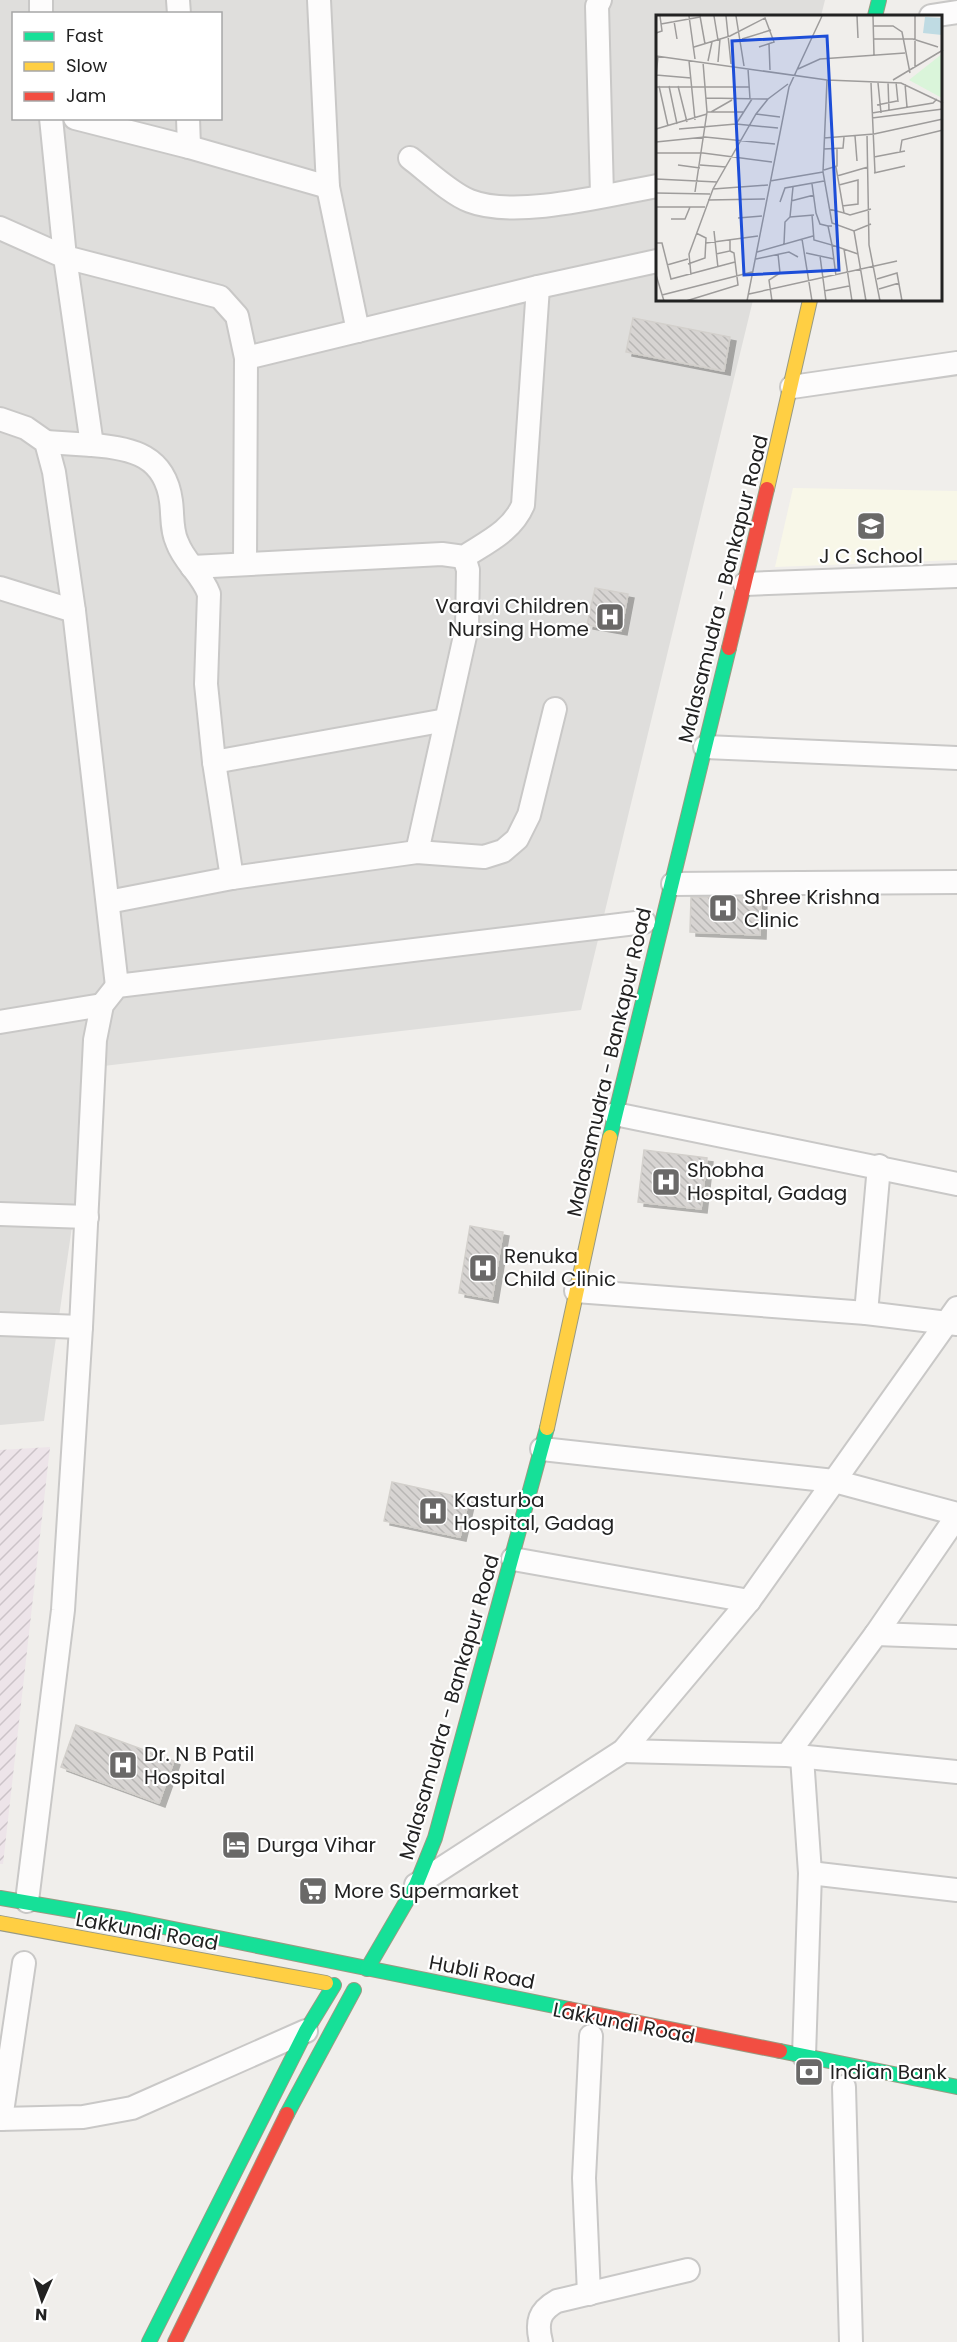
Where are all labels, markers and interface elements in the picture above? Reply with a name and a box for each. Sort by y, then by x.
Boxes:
legend [12,12,222,120]
inset map [656,15,942,302]
text: Fast [66,23,103,48]
text: Slow [66,53,108,78]
text: Jam [66,83,106,108]
street label: Malasamudra - Bankapur Road [671,432,775,746]
school or university icon: J C School [855,510,887,542]
place label: J C School [819,542,923,570]
place label: Varavi Children Nursing Home [435,592,589,643]
hospital icon: Varavi Children Nursing Home [594,601,626,633]
place label: Shree Krishna Clinic [744,883,880,934]
hospital icon: Shree Krishna Clinic [707,892,739,924]
street label: Malasamudra - Bankapur Road [560,905,658,1219]
place label: Shobha Hospital, Gadag [687,1156,847,1207]
hospital icon: Shobha Hospital, Gadag [650,1166,682,1198]
place label: Renuka Child Clinic [504,1242,616,1293]
hospital icon: Renuka Child Clinic [467,1252,499,1284]
place label: Kasturba Hospital, Gadag [454,1486,614,1537]
hospital icon: Kasturba Hospital, Gadag [417,1495,449,1527]
street label: Malasamudra - Bankapur Road [392,1551,506,1863]
place label: Dr. N B Patil Hospital [144,1740,254,1791]
hospital icon: Dr. N B Patil Hospital [107,1749,139,1781]
hotel icon: Durga Vihar [220,1829,252,1861]
place label: Durga Vihar [257,1831,376,1859]
supermarket icon: More Supermarket [297,1875,329,1907]
place label: More Supermarket [334,1877,519,1905]
street label: Lakkundi Road [74,1905,220,1957]
street label: Hubli Road [427,1948,537,1996]
street label: Lakkundi Road [551,1996,697,2050]
bank icon: Indian Bank [793,2056,825,2088]
place label: Indian Bank [830,2058,947,2086]
north arrow [12,2270,72,2330]
text: N [35,2303,48,2326]

